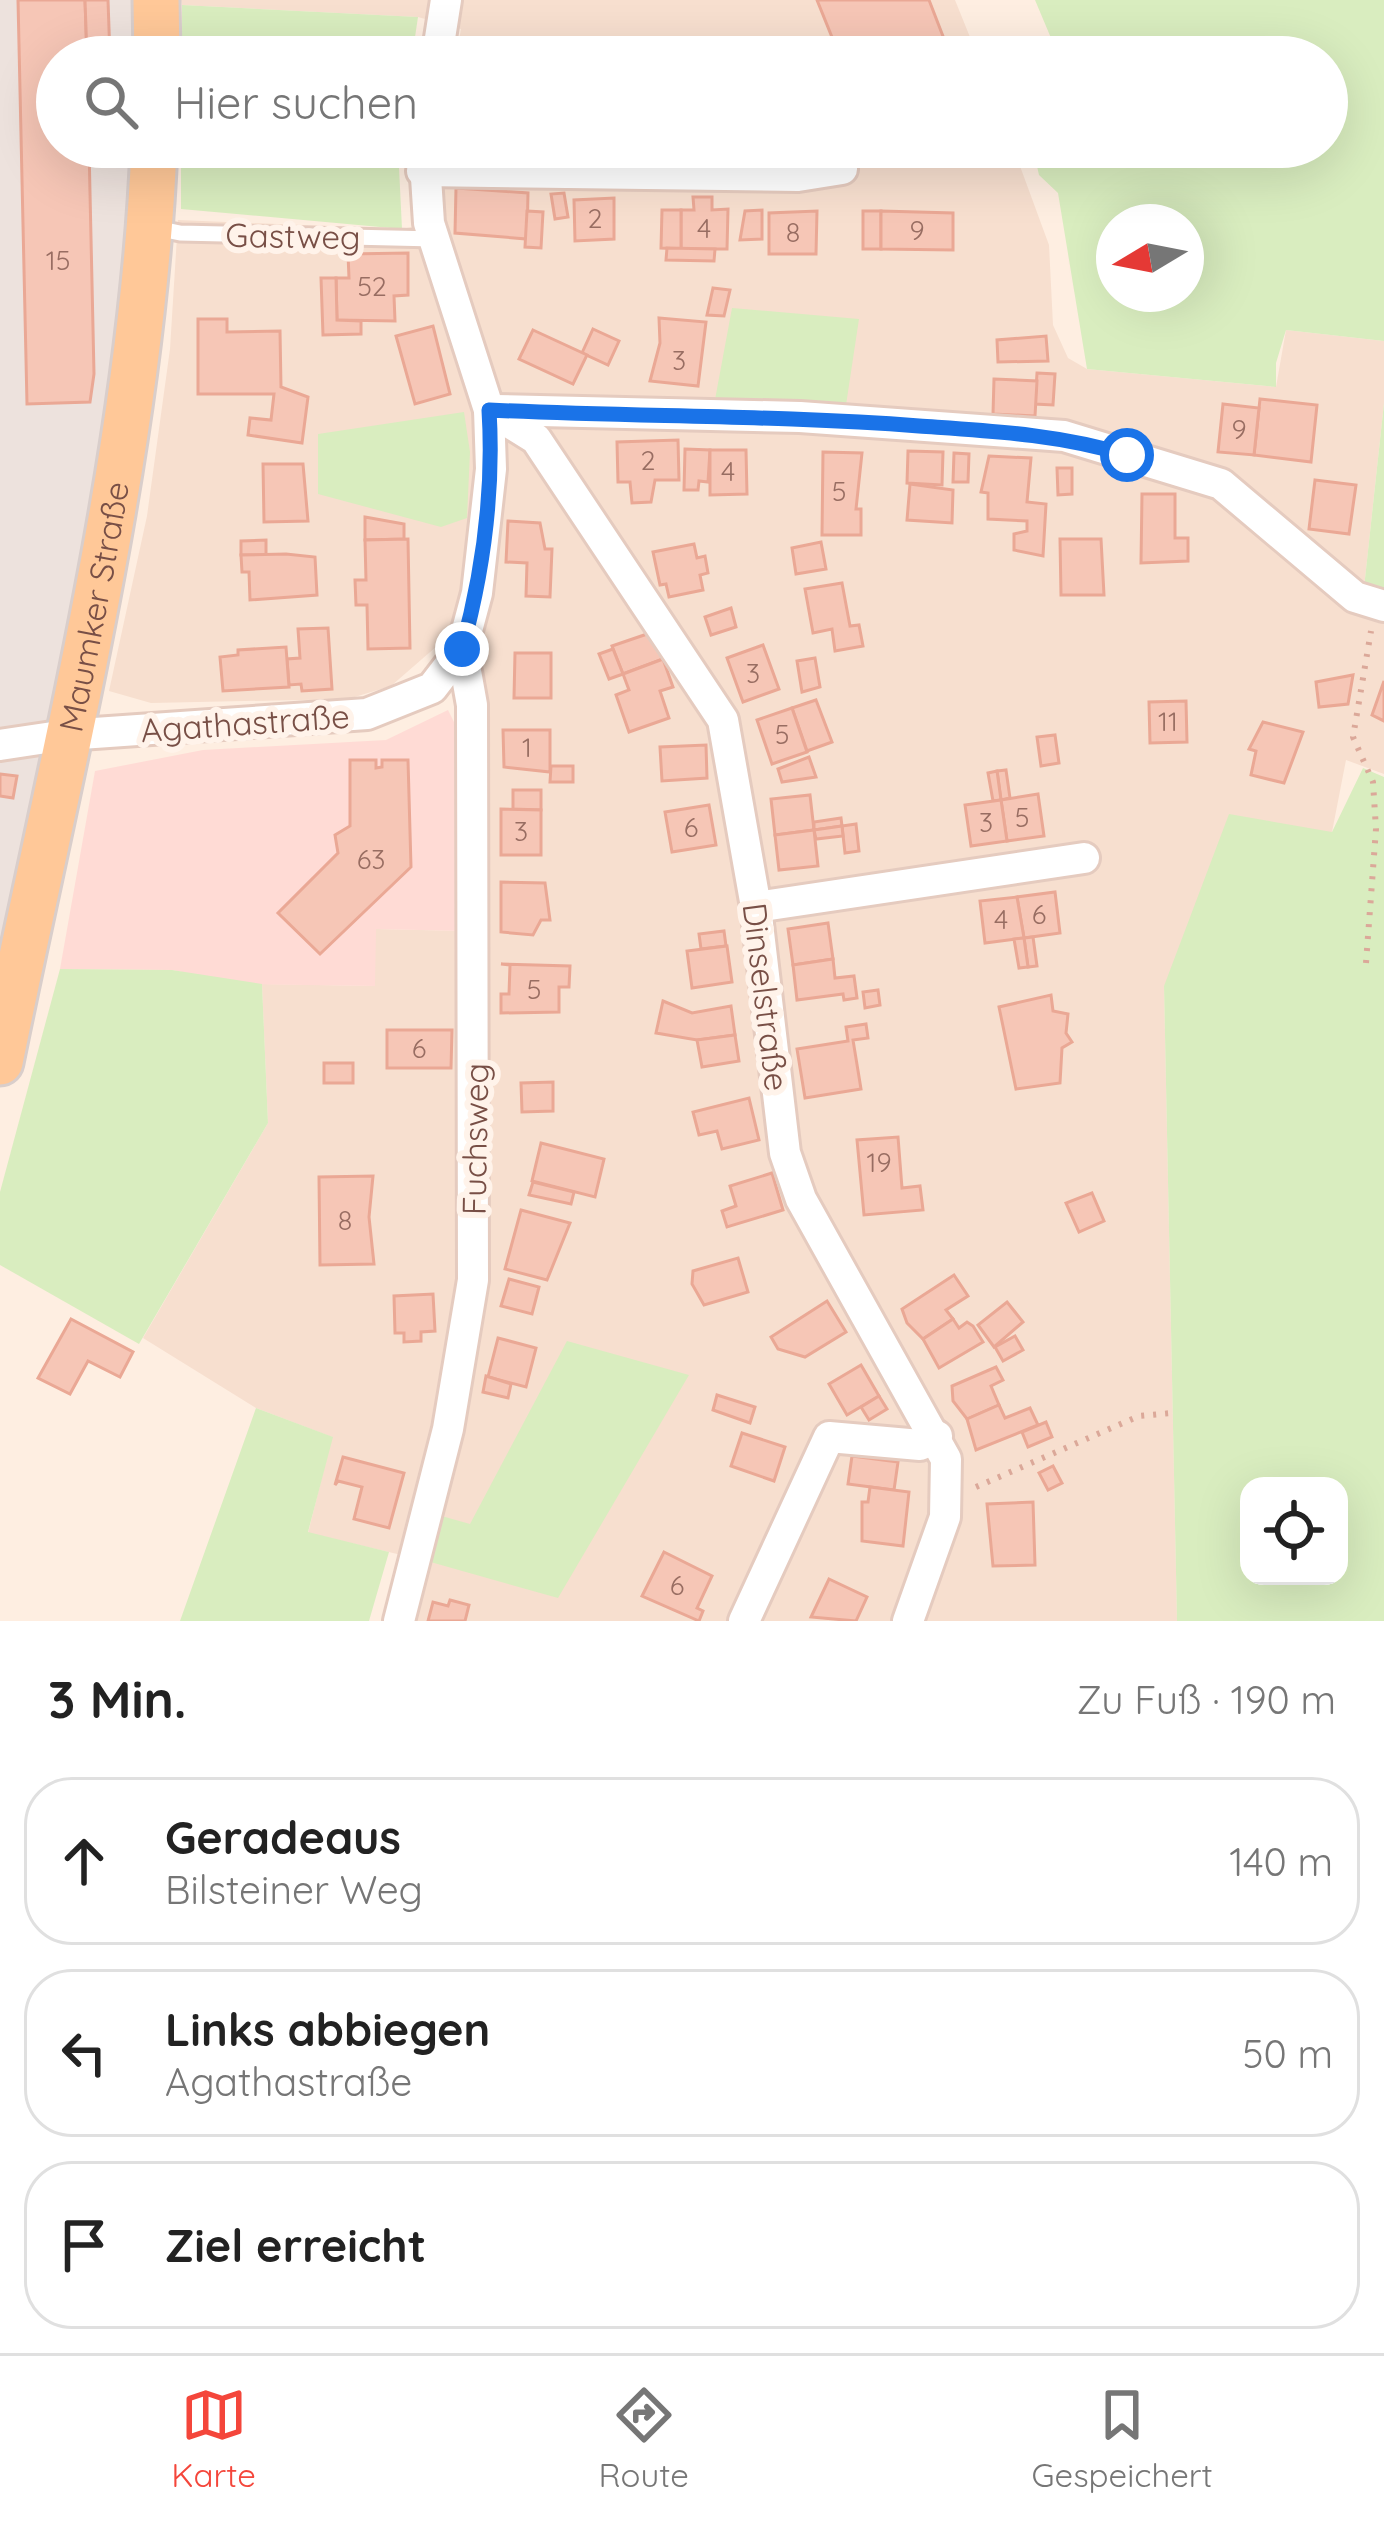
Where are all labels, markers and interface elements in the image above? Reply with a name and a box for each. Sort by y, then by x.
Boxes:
search box [36,36,1348,168]
icon: search [78,69,144,135]
text: Hier suchen [174,74,418,130]
house number: 2 [588,201,602,235]
north arrow [1096,204,1204,312]
house number: 4 [697,211,711,245]
house number: 9 [909,213,925,247]
street label: Gastweg [225,214,361,257]
house number: 8 [786,215,800,249]
house number: 15 [46,243,70,277]
house number: 52 [357,269,387,303]
house number: 3 [672,343,686,377]
house number: 9 [1231,412,1247,446]
route start [1100,428,1154,482]
house number: 2 [641,443,655,477]
house number: 4 [721,454,735,488]
house number: 5 [832,474,846,508]
street label: Maumker Straße [49,478,137,735]
route end [435,622,489,676]
house number: 3 [746,656,760,690]
street label: Agathastraße [139,695,351,750]
house number: 11 [1158,704,1178,738]
house number: 5 [775,717,789,751]
house number: 1 [522,730,532,764]
house number: 5 [1015,800,1029,834]
house number: 3 [979,805,993,839]
house number: 6 [684,810,698,844]
house number: 3 [514,814,528,848]
house number: 63 [357,842,385,876]
house number: 6 [1032,897,1046,931]
street label: Dinselstraße [735,901,798,1093]
house number: 4 [994,902,1008,936]
house number: 5 [527,972,541,1006]
house number: 6 [412,1031,426,1065]
street label: Fuchsweg [453,1063,496,1215]
house number: 19 [866,1145,892,1179]
house number: 8 [338,1203,352,1237]
map controls [1240,1477,1348,1585]
button: locate [1240,1477,1348,1585]
house number: 6 [670,1568,684,1602]
text: 3 Min. [48,1667,187,1731]
text: Zu Fuß · 190 m [1076,1675,1336,1724]
text: Geradeaus [165,1809,401,1865]
icon: ahead [51,1828,117,1894]
text: 140 m [1229,1837,1333,1886]
text: Bilsteiner Weg [165,1865,423,1914]
text: Links abbiegen [165,2001,490,2057]
icon: left [51,2020,117,2086]
text: 50 m [1242,2029,1333,2078]
text: Agathastraße [165,2057,412,2106]
icon: arrive [51,2212,117,2278]
text: Ziel erreicht [165,2217,426,2273]
tab: Karte [171,2382,256,2495]
tab: Route [599,2382,689,2495]
tab: Gespeichert [1032,2382,1213,2495]

